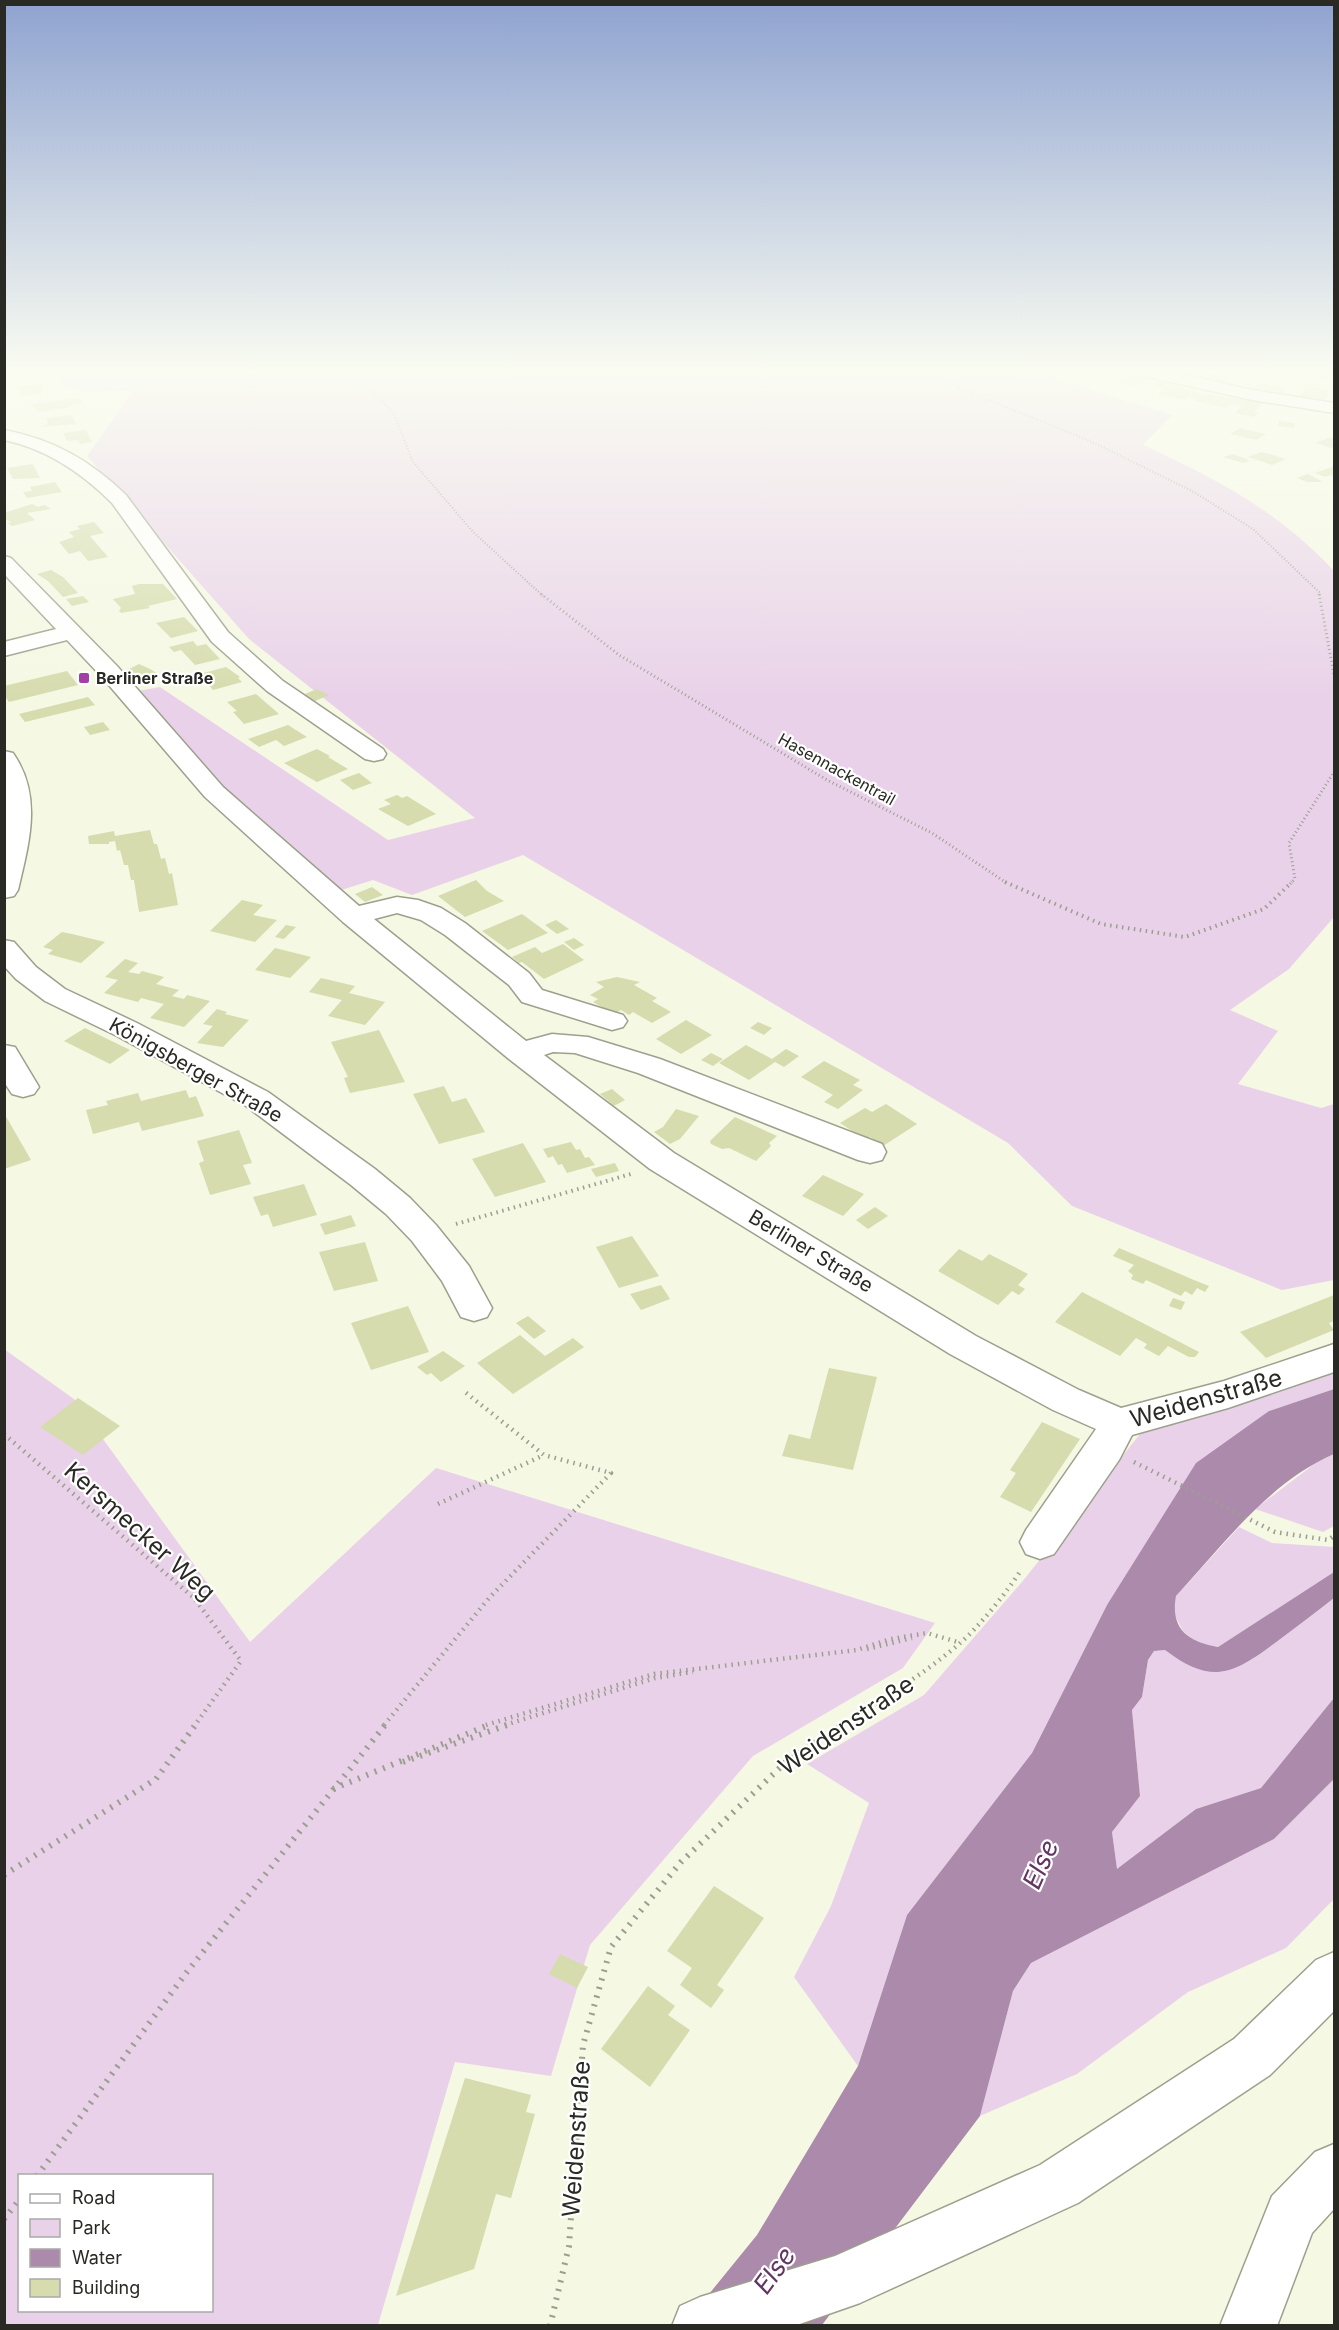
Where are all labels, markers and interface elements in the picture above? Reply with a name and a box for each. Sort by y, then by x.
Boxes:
place label: Berliner Straße [96,668,213,688]
marker: Berliner Straße [77,671,91,685]
street label: Hasennackentrail [775,729,899,809]
street label: Königsberger Straße [105,1012,287,1128]
street label: Berliner Straße [744,1204,878,1298]
street label: Weidenstraße [1127,1362,1285,1434]
street label: Kersmecker Weg [59,1456,221,1606]
street label: Weidenstraße [773,1669,919,1781]
water label: Else [1016,1835,1064,1893]
street label: Weidenstraße [556,2060,596,2218]
legend [18,2174,213,2312]
text: Road [72,2187,115,2208]
text: Park [72,2217,111,2238]
water label: Else [747,2240,801,2300]
text: Water [72,2247,122,2268]
text: Building [72,2277,140,2298]

